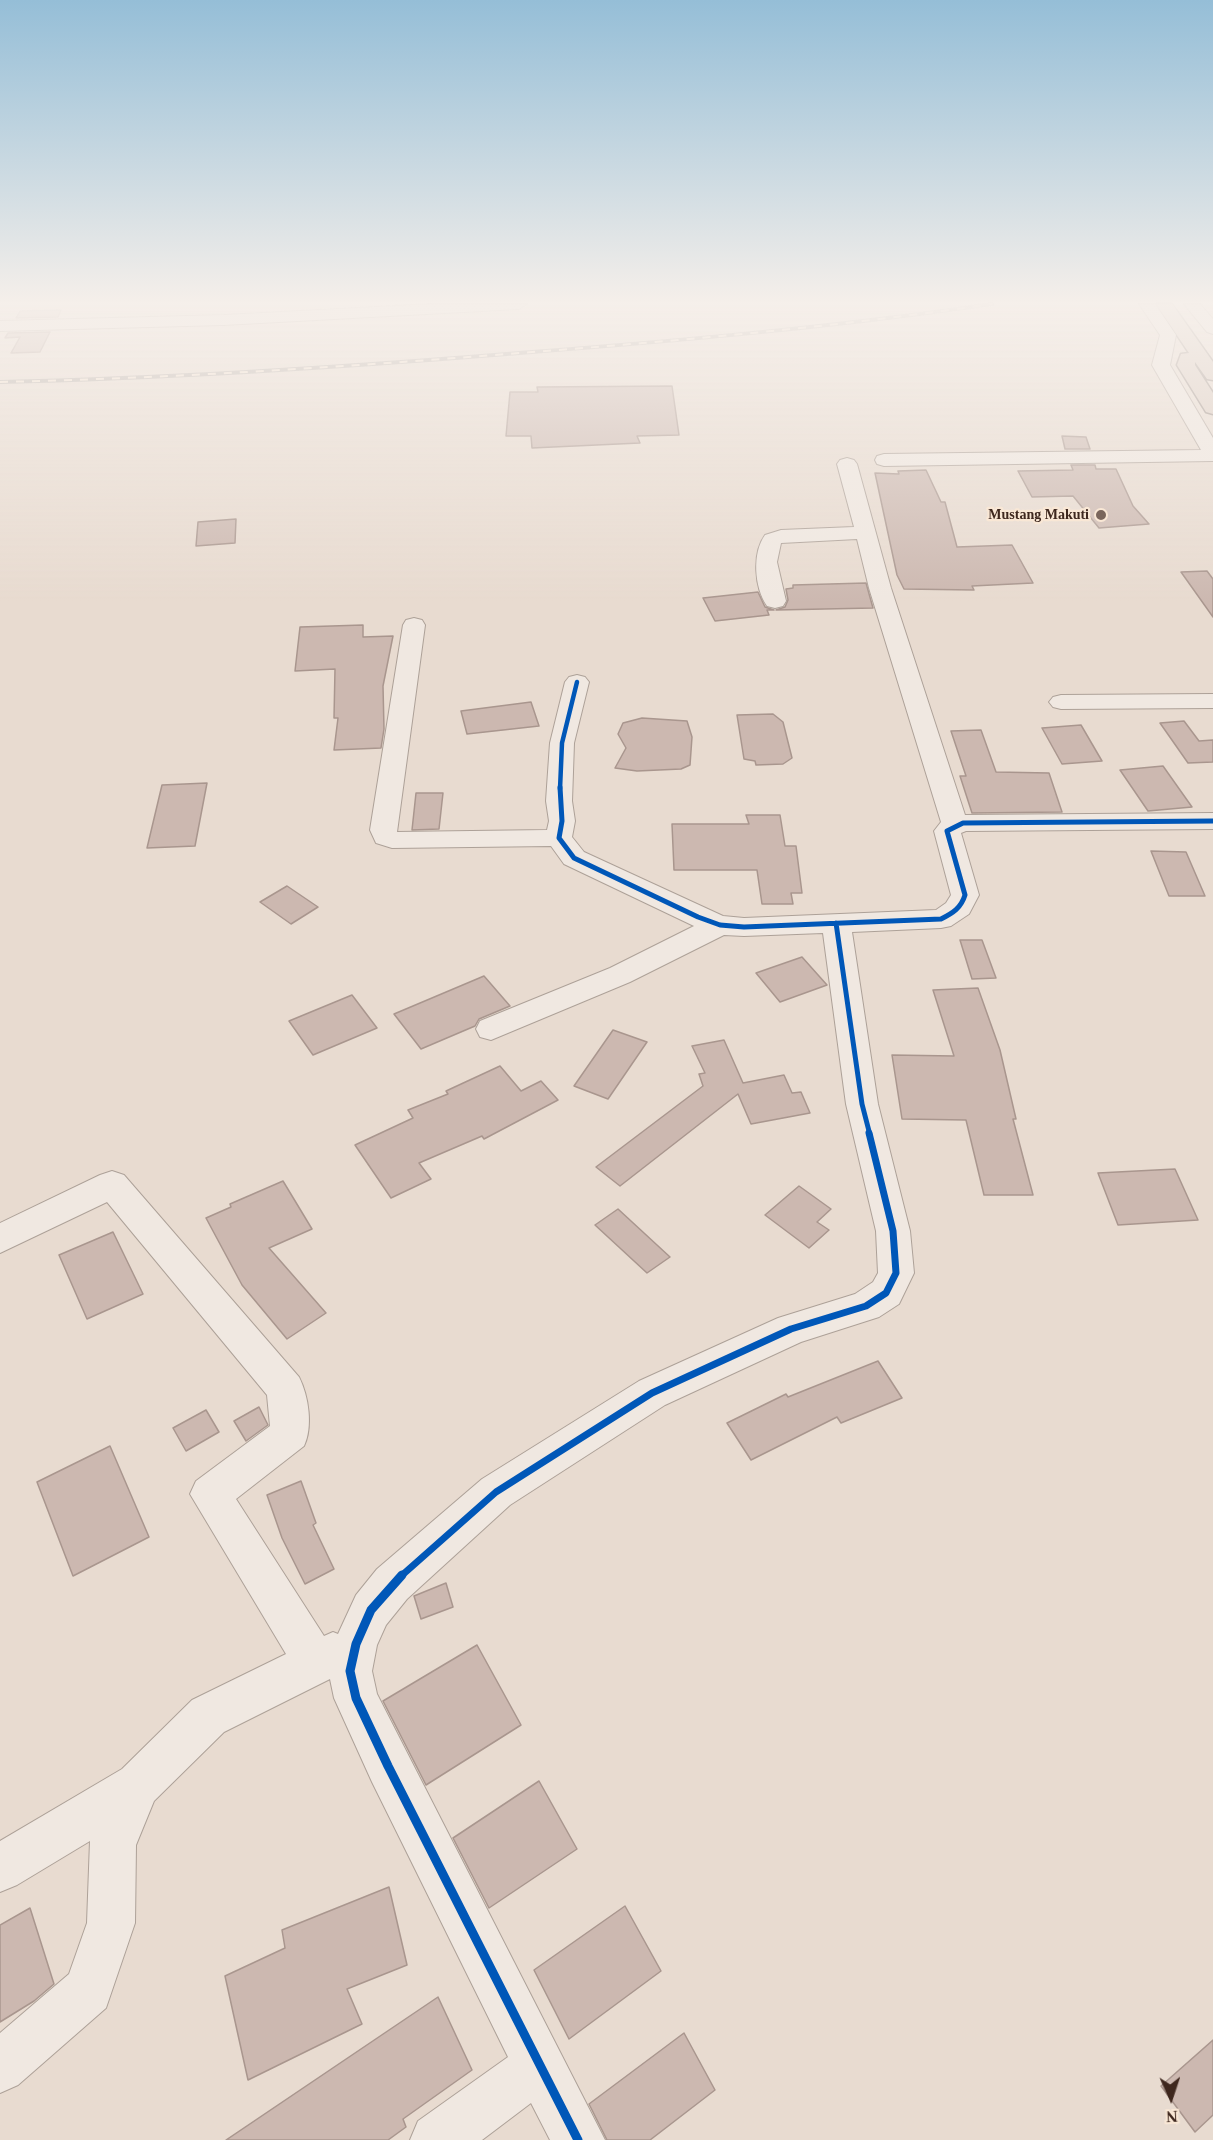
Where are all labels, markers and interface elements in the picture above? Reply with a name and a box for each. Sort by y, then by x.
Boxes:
place label: Mustang Makuti [988,507,1089,523]
marker: Mustang Makuti [1094,508,1108,522]
north arrow [1141,2068,1201,2128]
text: N [1166,2108,1178,2125]

